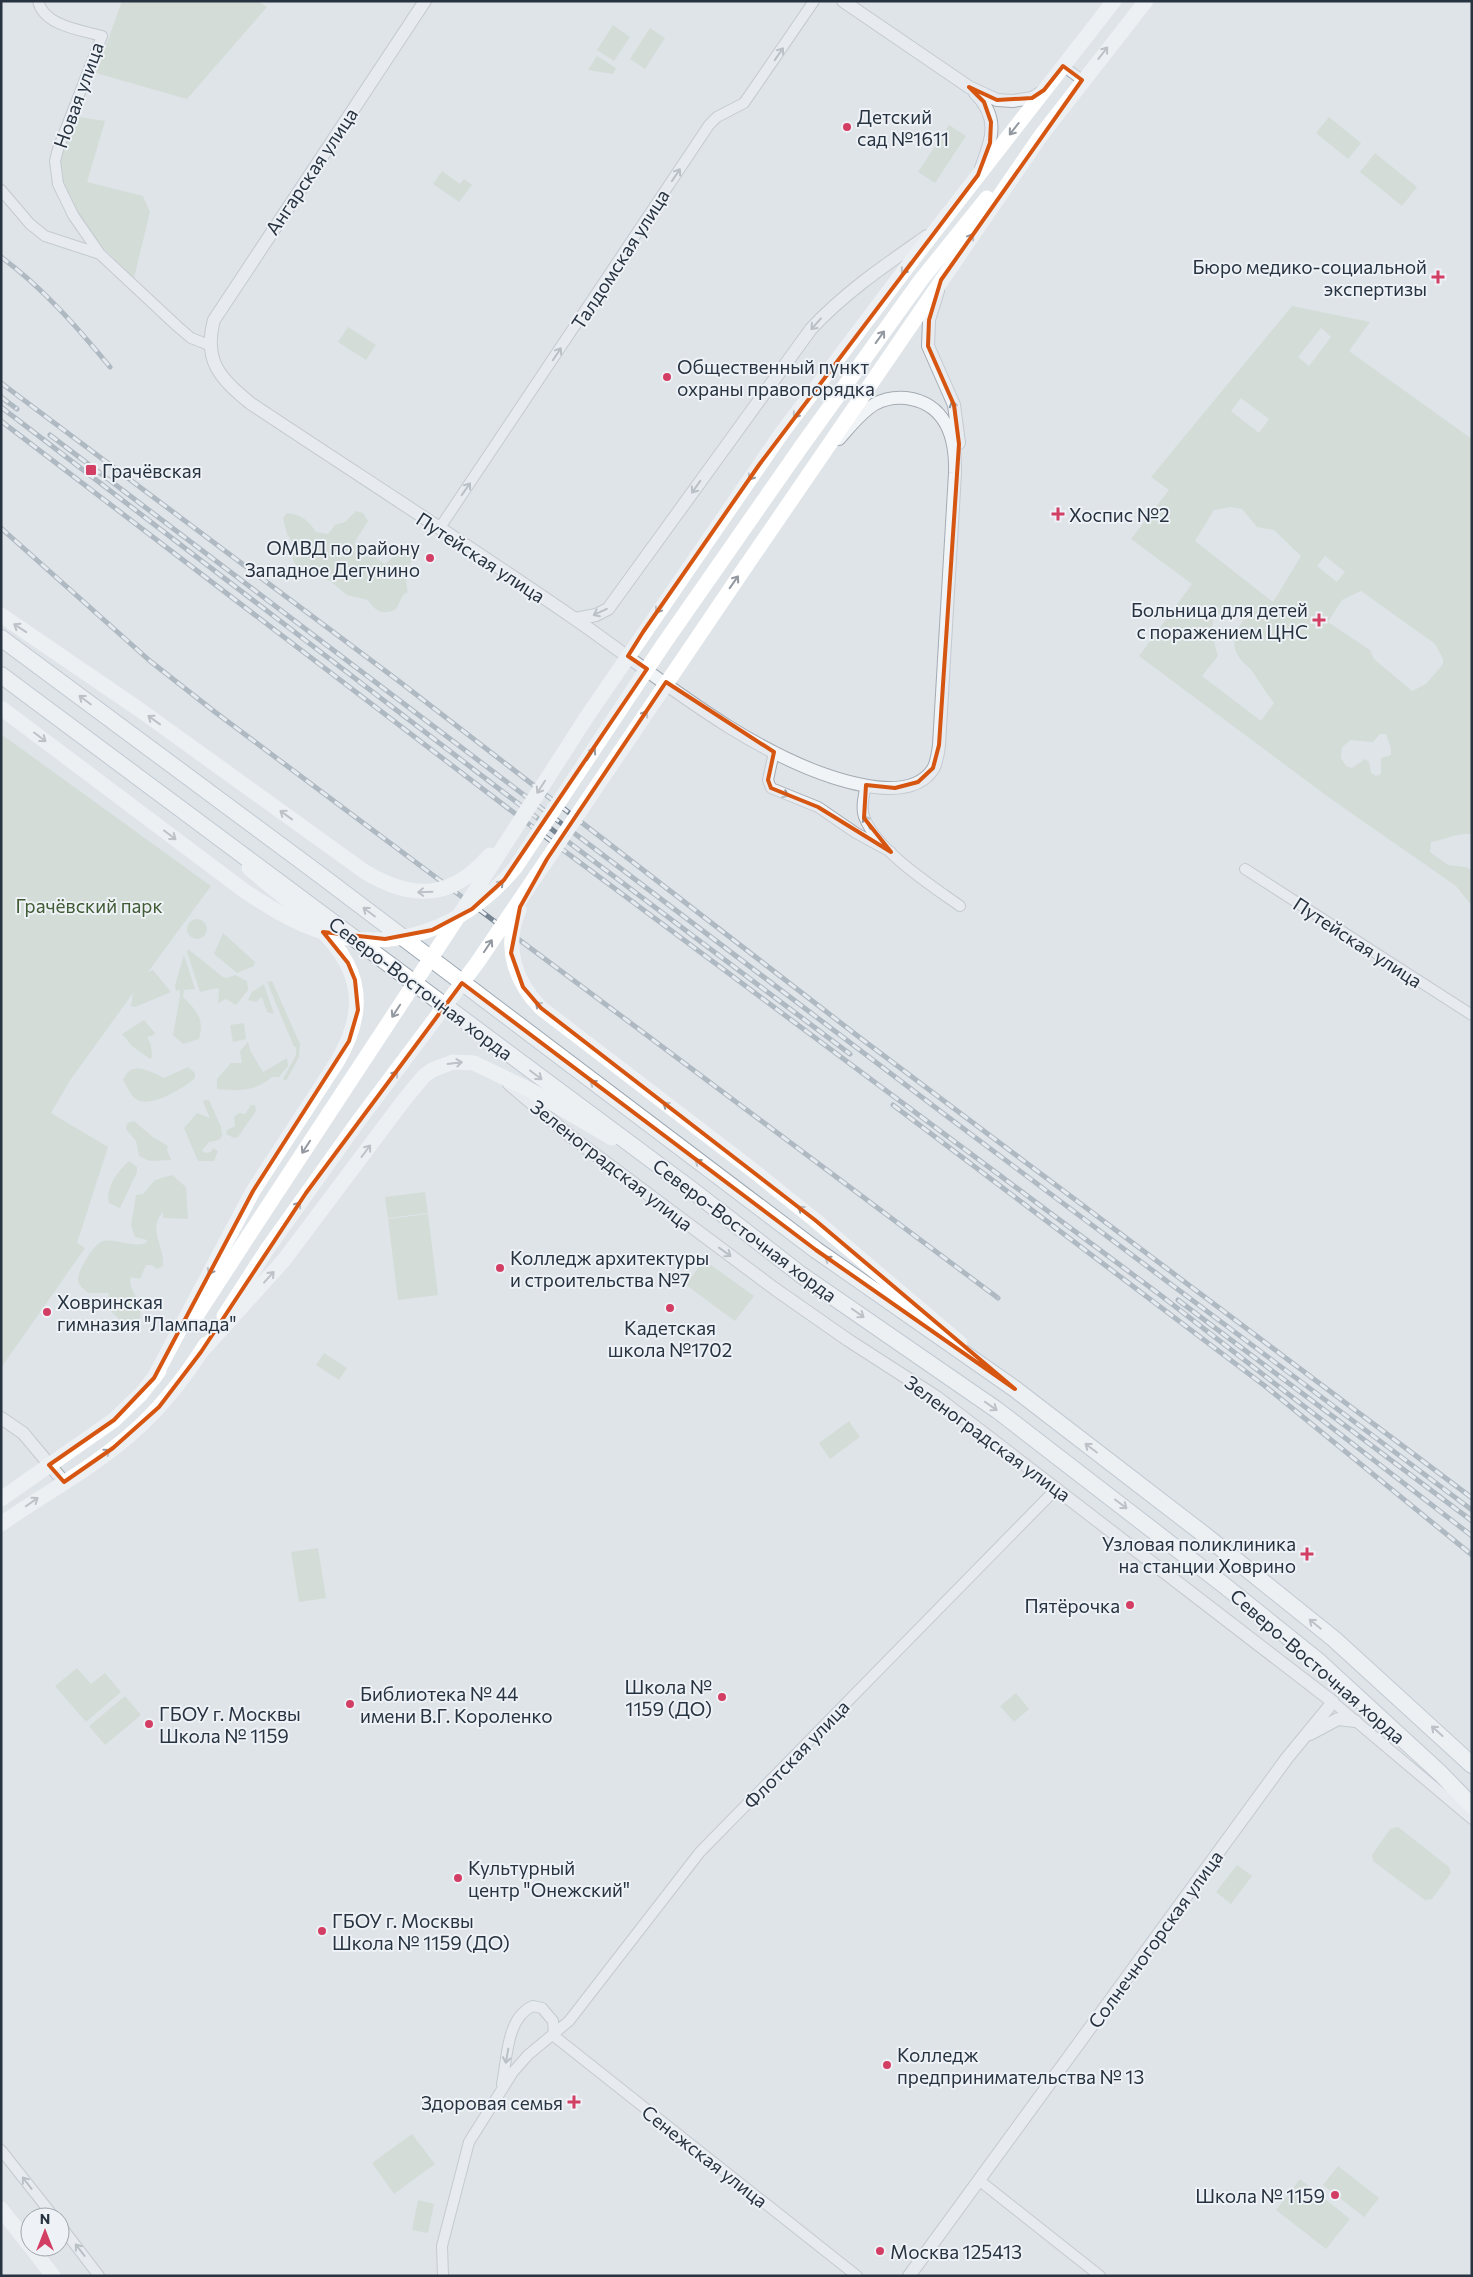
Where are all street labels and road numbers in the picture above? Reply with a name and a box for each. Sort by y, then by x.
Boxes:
street label: Новая улица [48,39,108,151]
street label: Ангарская улица [260,103,362,239]
street label: Талдомская улица [566,185,674,333]
street label: Путейская улица [412,507,550,607]
street label: Путейская улица [1289,892,1427,992]
street label: Северо-Восточная хорда [325,911,517,1065]
street label: Зеленоградская улица [526,1095,698,1235]
street label: Северо-Восточная хорда [649,1153,841,1307]
street label: Зеленоградская улица [901,1370,1075,1506]
street label: Северо-Восточная хорда [1226,1584,1410,1748]
street label: Флотская улица [738,1695,854,1813]
street label: Солнечногорская улица [1083,1846,1227,2032]
street label: Сенежская улица [637,2100,773,2212]

